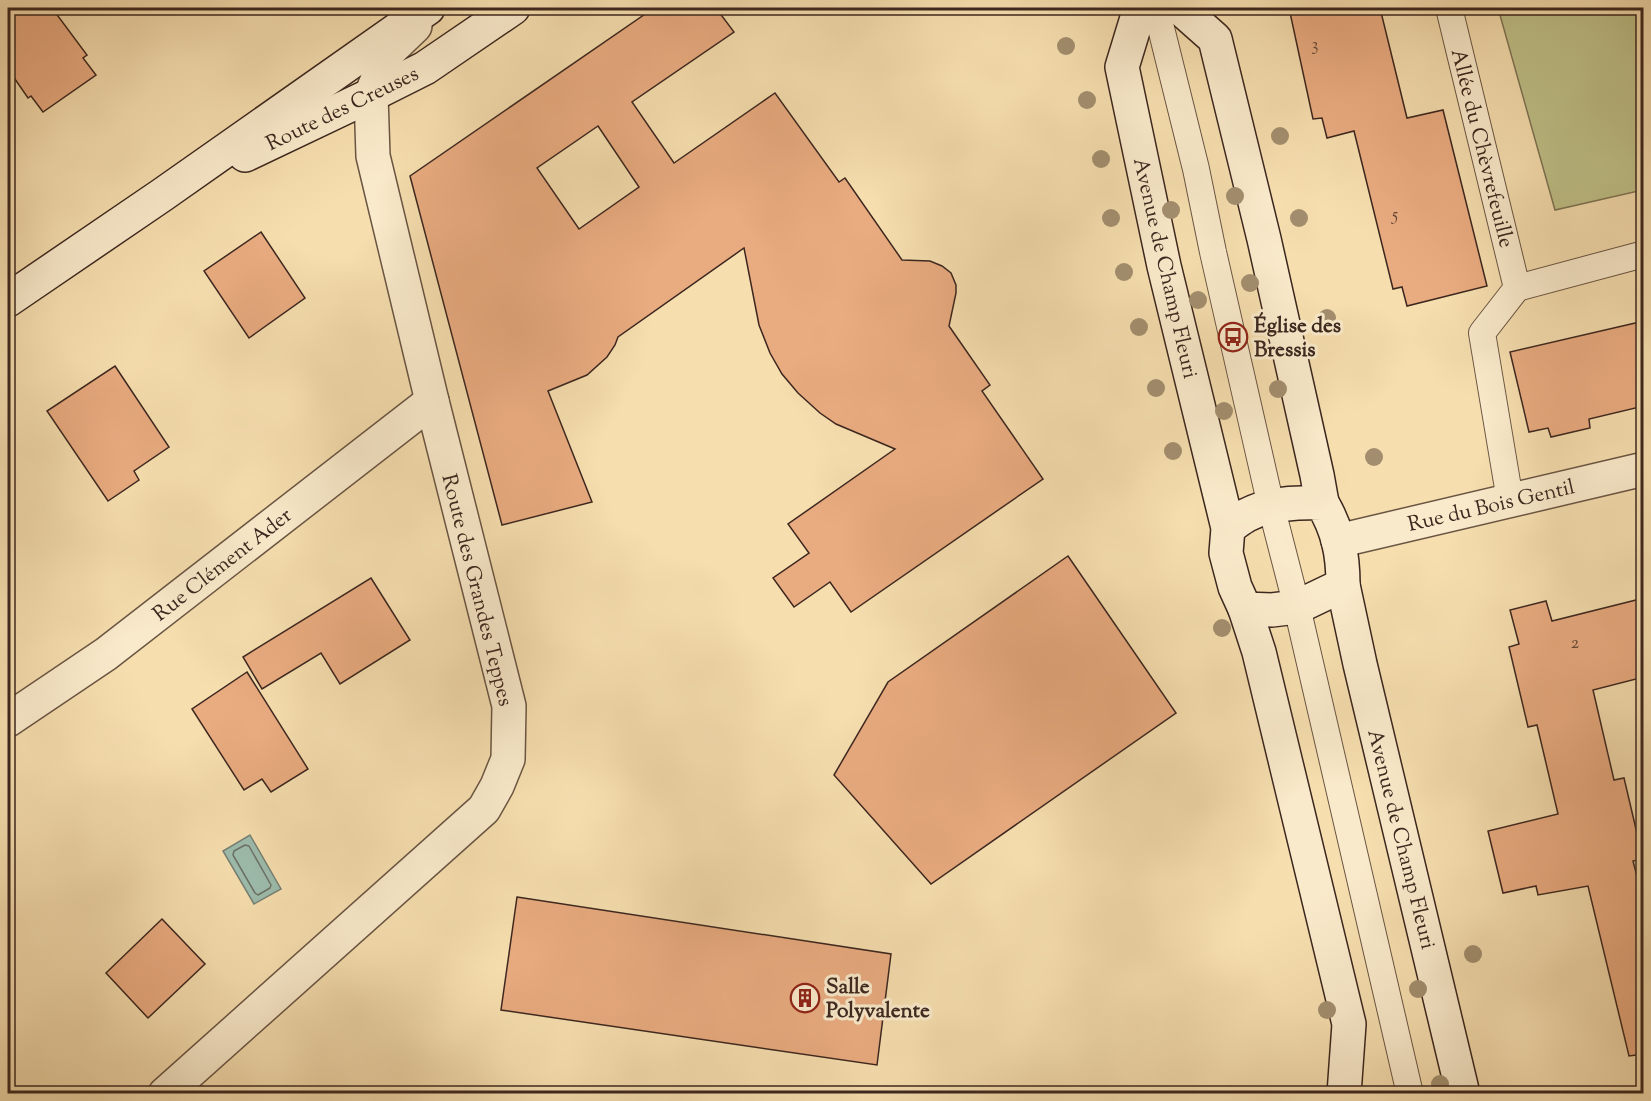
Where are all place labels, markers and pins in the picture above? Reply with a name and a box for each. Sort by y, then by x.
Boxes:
place label: Église des Bressis [1254,312,1341,366]
bus stop icon: Église des Bressis [1217,321,1249,353]
place label: Salle Polyvalente [826,973,930,1027]
building icon: Salle Polyvalente [789,982,821,1014]

